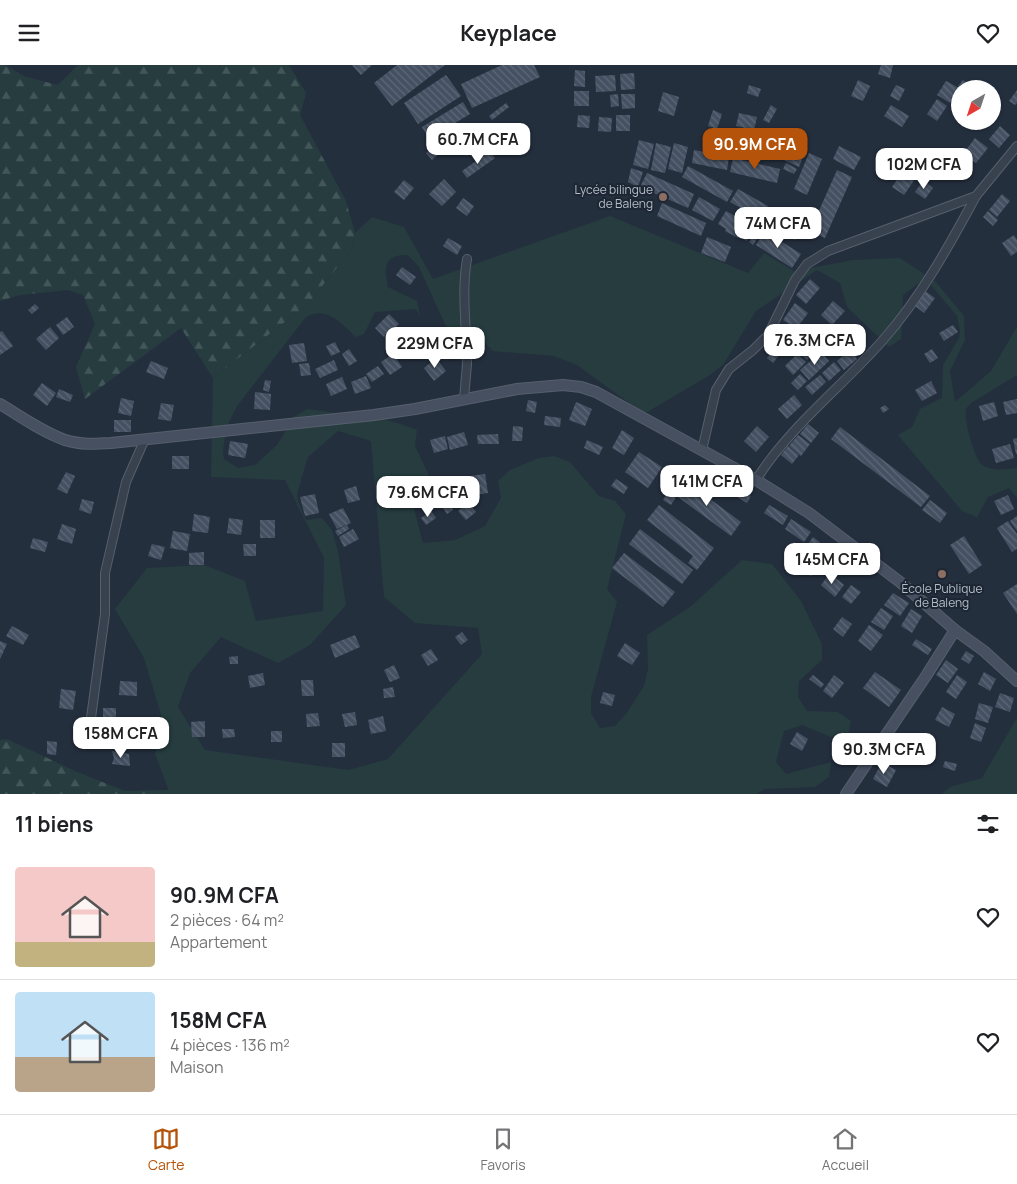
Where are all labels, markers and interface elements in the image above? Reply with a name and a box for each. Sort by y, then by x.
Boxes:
text: Keyplace [460,18,557,48]
icon: menu [15,19,43,47]
icon: heart [974,19,1002,47]
north arrow [951,80,1001,130]
map controls [951,80,1001,130]
pin: 60.7M CFA [421,123,535,165]
pin: 90.9M CFA [698,127,812,170]
text: 60.7M CFA [437,128,519,150]
text: 90.9M CFA [714,133,796,155]
pin: 102M CFA [872,147,976,190]
text: 102M CFA [887,153,961,175]
place label: Lycée bilingue de Baleng [574,181,653,212]
marker: Lycée bilingue de Baleng [657,191,669,203]
pin: 74M CFA [732,207,824,249]
text: 74M CFA [745,212,811,234]
pin: 76.3M CFA [758,323,872,366]
pin: 229M CFA [383,327,487,369]
text: 76.3M CFA [775,329,855,351]
text: 229M CFA [397,332,473,354]
pin: 141M CFA [655,465,759,507]
text: 141M CFA [671,470,743,492]
pin: 79.6M CFA [371,475,485,518]
text: 79.6M CFA [388,481,468,503]
pin: 145M CFA [780,543,884,585]
text: 145M CFA [795,548,869,570]
marker: École Publique de Baleng [936,568,948,580]
place label: École Publique de Baleng [902,580,982,611]
pin: 158M CFA [69,717,173,759]
text: 158M CFA [84,722,158,744]
pin: 90.3M CFA [827,733,941,775]
text: 90.3M CFA [843,738,925,760]
text: 11 biens [15,810,93,838]
icon: filters [974,810,1002,838]
text: 90.9M CFA [170,881,279,909]
icon: home [55,887,115,947]
icon: heart [974,903,1002,931]
text: 2 pièces · 64 m² [170,909,284,931]
text: Appartement [170,931,267,953]
text: 158M CFA [170,1006,267,1034]
icon: home [55,1012,115,1072]
icon: heart [974,1028,1002,1056]
text: 4 pièces · 136 m² [170,1034,290,1056]
text: Maison [170,1056,223,1078]
tab: Carte [148,1125,184,1174]
tab: Favoris [481,1125,526,1174]
tab: Accueil [822,1125,869,1174]

